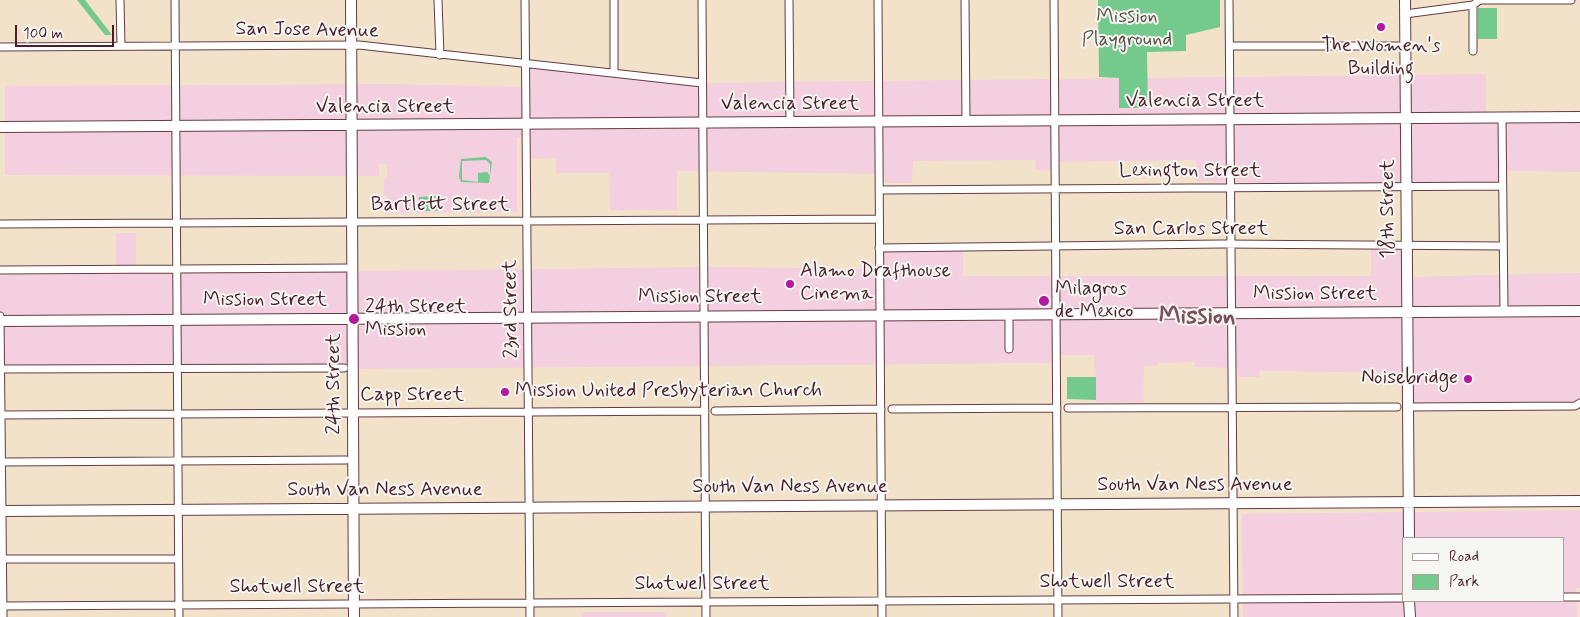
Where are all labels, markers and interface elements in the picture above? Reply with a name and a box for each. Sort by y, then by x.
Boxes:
park label: Mission Playground [1082,6,1172,53]
scale bar [18,15,116,47]
street label: San Jose Avenue [235,18,379,44]
marker: The Women's Building [1375,21,1387,33]
text: 100 m [23,24,63,44]
place label: The Women's Building [1321,35,1441,82]
street label: Valencia Street [1126,90,1264,114]
street label: Valencia Street [721,93,859,117]
street label: Valencia Street [316,96,454,120]
street label: 18th Street [1377,159,1401,259]
street label: Lexington Street [1119,160,1261,184]
street label: Bartlett Street [371,194,509,218]
street label: San Carlos Street [1114,218,1268,242]
street label: 23rd Street [499,259,525,359]
place label: Alamo Drafthouse Cinema [800,260,951,307]
marker: Alamo Drafthouse Cinema [784,278,796,290]
place label: Milagros de Mexico [1055,278,1133,325]
street label: Mission Street [1253,283,1377,307]
street label: Mission Street [638,286,762,310]
street label: Mission Street [203,289,327,313]
marker: Milagros de Mexico [1037,294,1051,308]
place label: 24th Street Mission [365,296,466,343]
district label: Mission [1159,303,1235,333]
marker: 24th Street Mission [347,312,361,326]
street label: 24th Street [323,333,347,435]
place label: Noisebridge [1361,367,1458,391]
marker: Noisebridge [1462,373,1474,385]
place label: Mission United Presbyterian Church [515,380,822,404]
street label: Capp Street [360,384,464,408]
marker: Mission United Presbyterian Church [499,386,511,398]
street label: South Van Ness Avenue [1097,474,1293,498]
street label: South Van Ness Avenue [692,476,888,500]
street label: South Van Ness Avenue [287,479,483,503]
legend [1402,537,1565,602]
text: Road [1449,547,1479,567]
street label: Shotwell Street [1040,571,1174,595]
text: Park [1449,572,1479,592]
street label: Shotwell Street [635,573,769,597]
street label: Shotwell Street [230,576,364,600]

